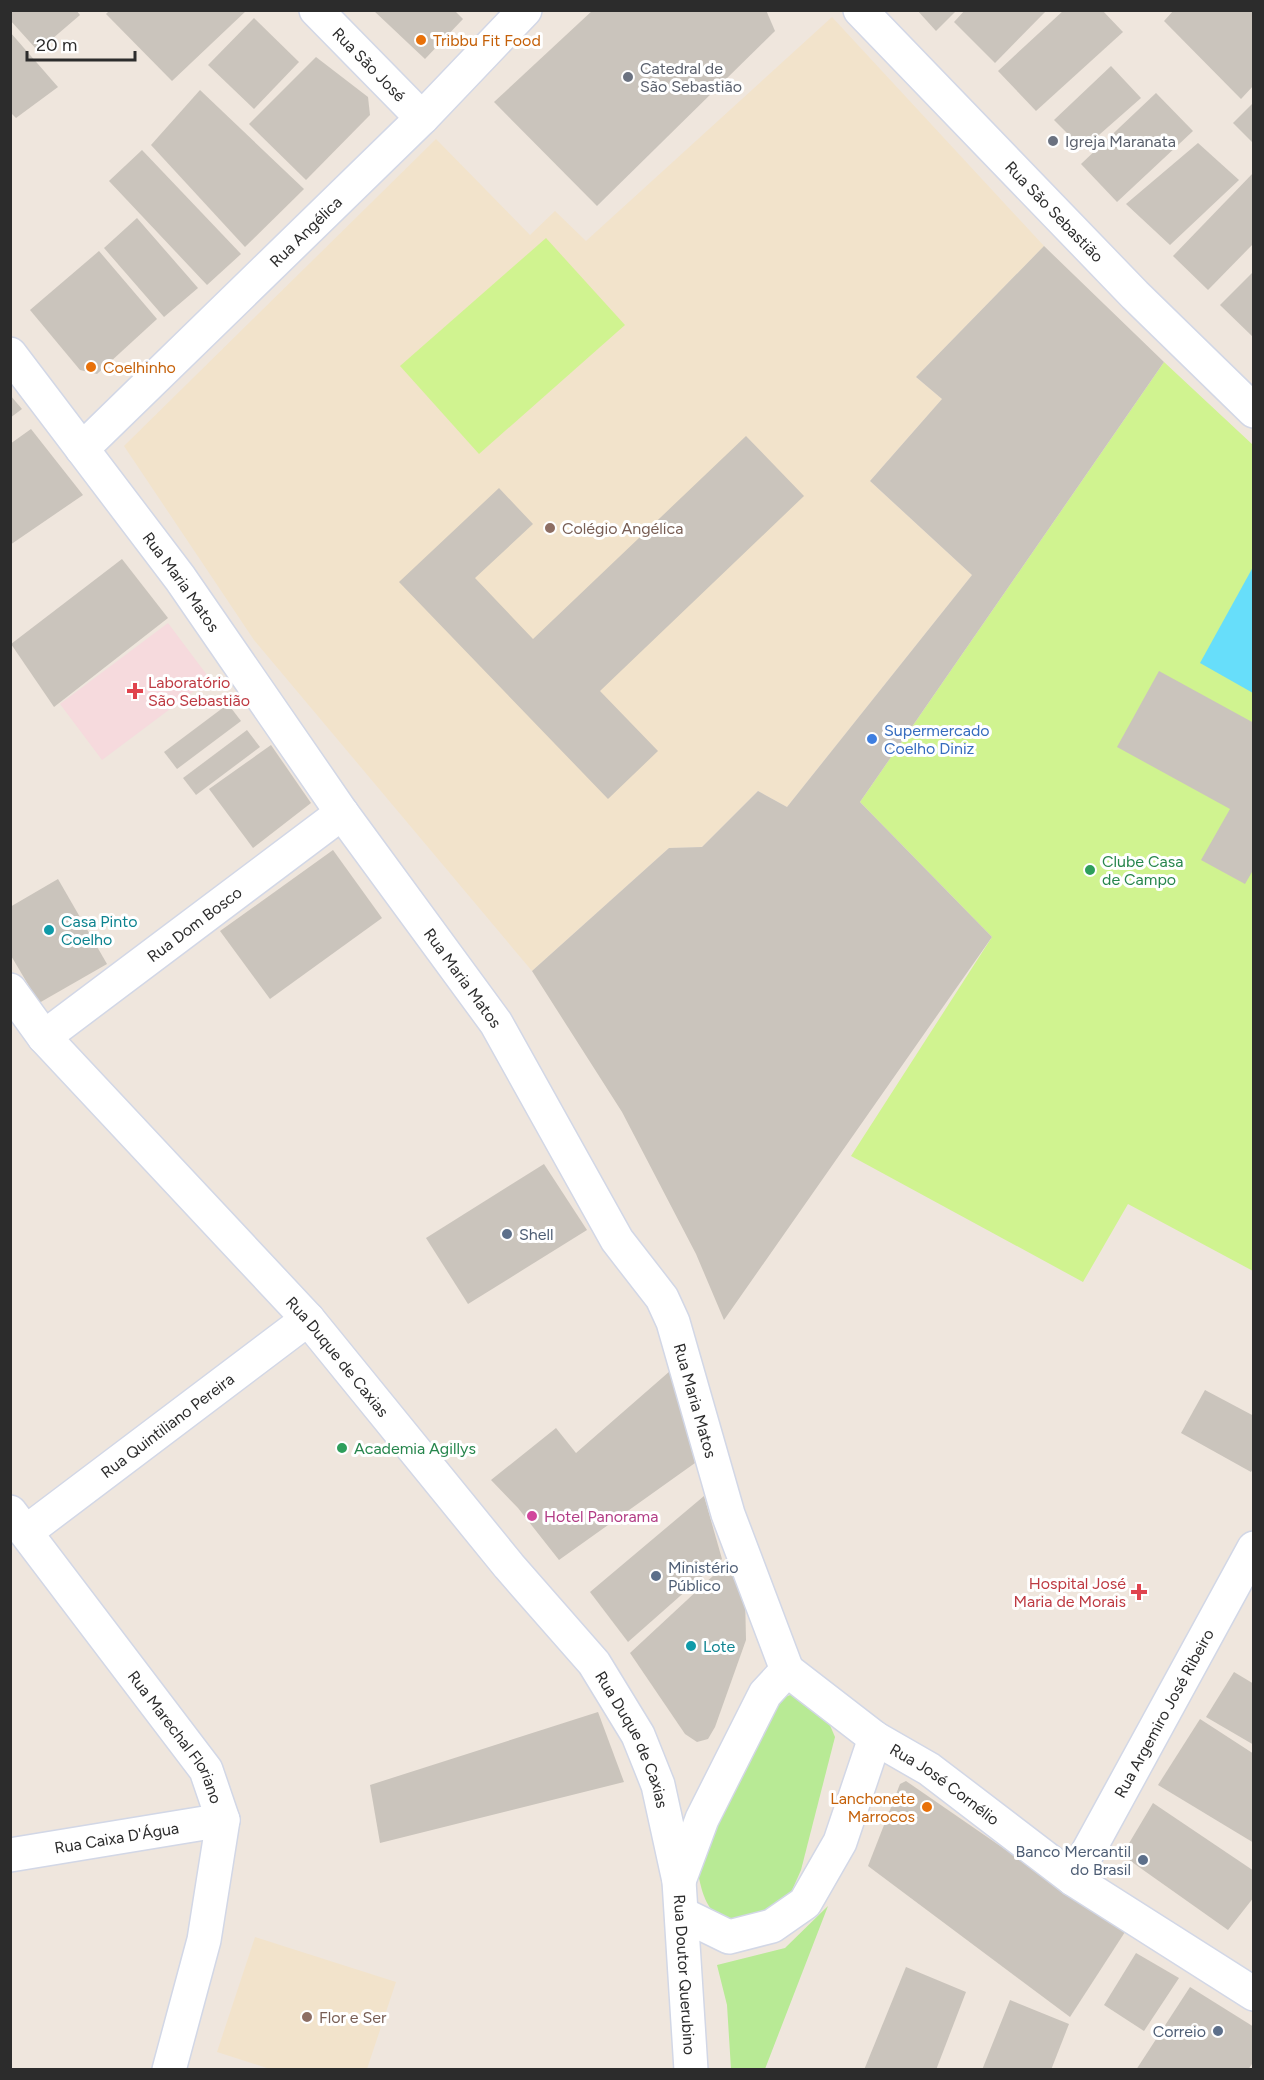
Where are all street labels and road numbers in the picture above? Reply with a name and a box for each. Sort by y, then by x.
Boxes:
street label: Rua São José [328,24,409,106]
street label: Rua São Sebastião [1001,157,1107,266]
street label: Rua Angélica [266,192,346,271]
street label: Rua Maria Matos [138,528,223,636]
street label: Rua Dom Bosco [144,883,246,966]
street label: Rua Maria Matos [420,925,505,1032]
street label: Rua Duque de Caxias [282,1293,393,1421]
street label: Rua Maria Matos [670,1341,720,1460]
street label: Rua Quintiliano Pereira [97,1369,238,1482]
street label: Rua Argemiro José Ribeiro [1110,1626,1218,1801]
street label: Rua Marechal Floriano [124,1667,226,1806]
street label: Rua Duque de Caxias [591,1668,672,1810]
street label: Rua José Cornélio [887,1740,1003,1829]
street label: Rua Caixa D'Água [53,1818,180,1858]
street label: Rua Doutor Querubino [670,1894,699,2055]

